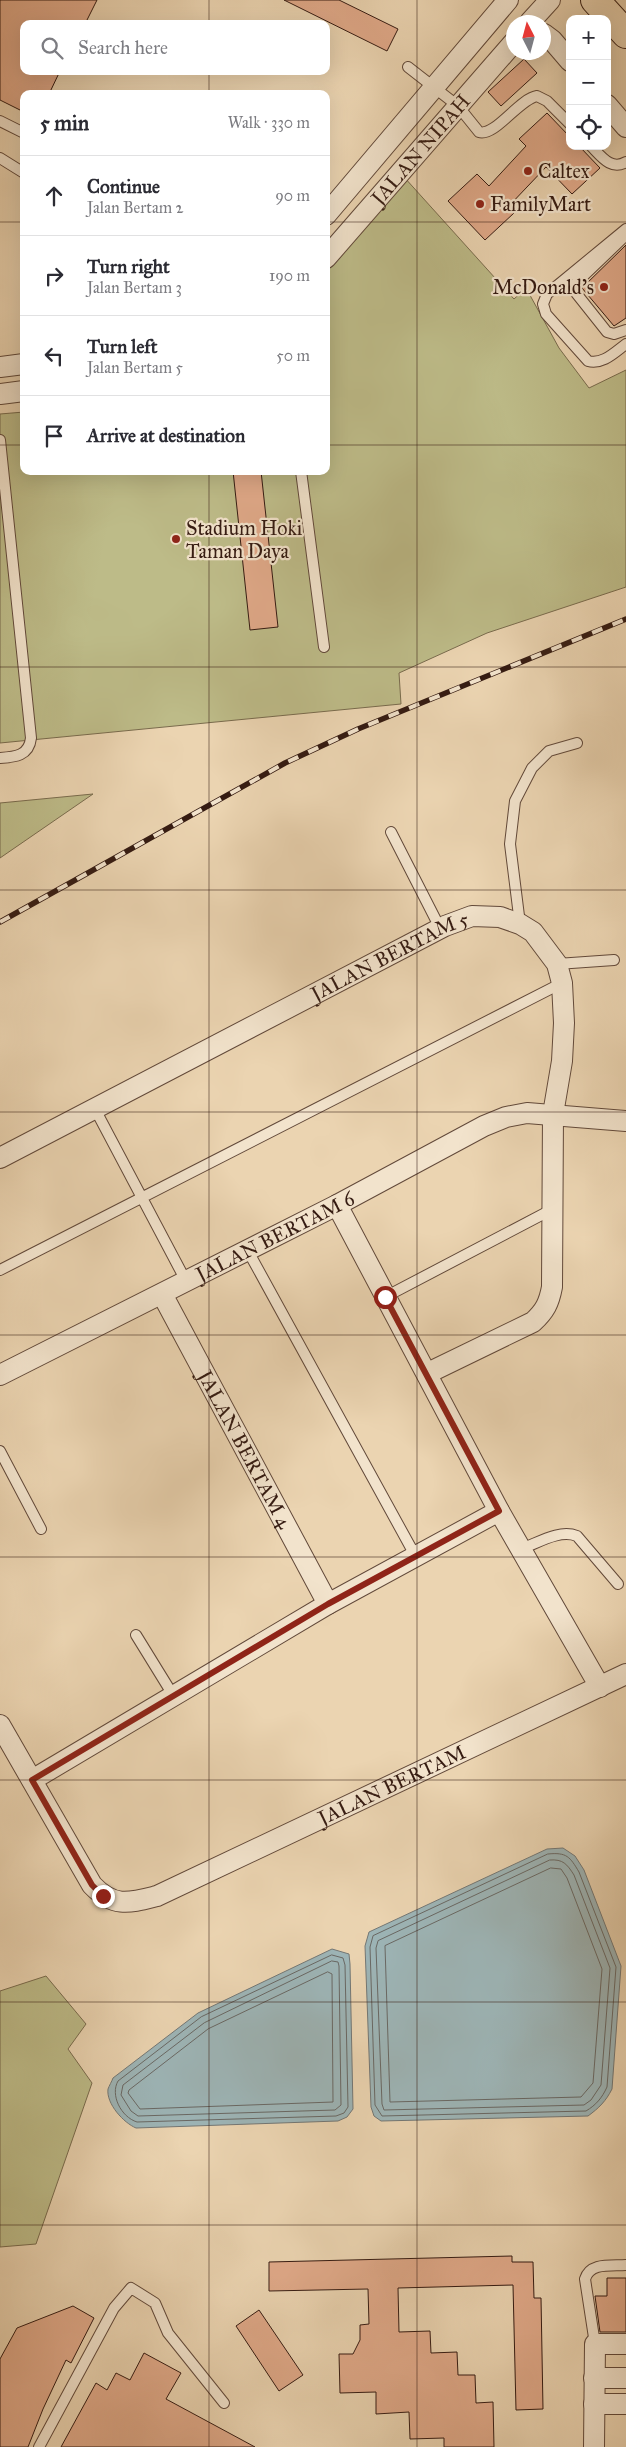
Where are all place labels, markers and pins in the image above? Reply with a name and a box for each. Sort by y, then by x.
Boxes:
place label: Caltex [538,159,590,183]
marker: Caltex [522,165,534,177]
place label: FamilyMart [490,192,591,216]
marker: FamilyMart [474,198,486,210]
place label: McDonald's [492,275,594,299]
marker: McDonald's [598,281,610,293]
place label: Stadium Hoki Taman Daya [186,516,303,563]
marker: Stadium Hoki Taman Daya [170,533,182,545]

